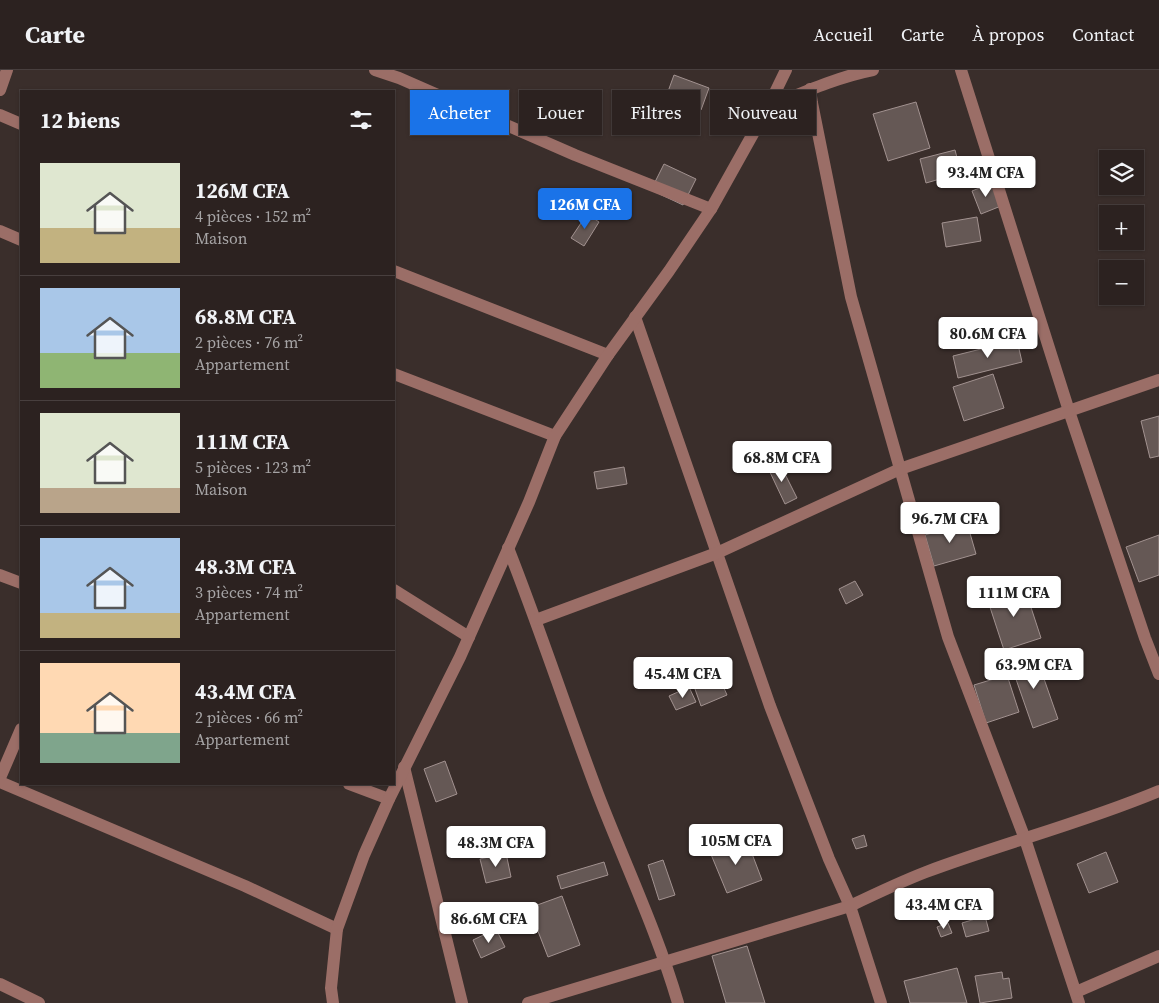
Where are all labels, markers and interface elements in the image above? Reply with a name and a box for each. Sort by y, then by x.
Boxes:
text: Carte [25,18,85,51]
text: Accueil [814,22,873,47]
text: Carte [901,22,944,47]
text: À propos [972,22,1044,47]
text: Contact [1072,22,1134,47]
chip: Acheter [410,90,509,135]
chip: Louer [519,90,602,135]
chip: Filtres [612,90,700,135]
chip: Nouveau [710,90,816,135]
text: 12 biens [40,106,120,135]
icon: filters [347,106,375,134]
map controls [1099,150,1144,305]
button: layers [1099,150,1144,195]
pin: 93.4M CFA [929,156,1043,198]
text: 93.4M CFA [947,161,1025,183]
text: 126M CFA [195,176,290,205]
icon: home [80,183,140,243]
pin: 126M CFA [533,188,637,230]
text: 126M CFA [549,193,621,215]
text: 4 pièces · 152 m² [195,205,311,227]
button: + [1099,205,1144,250]
text: Maison [195,227,247,249]
button: − [1099,260,1144,305]
text: 68.8M CFA [195,302,296,331]
icon: home [80,308,140,368]
pin: 80.6M CFA [931,316,1045,359]
text: 80.6M CFA [949,322,1027,344]
text: 2 pièces · 76 m² [195,331,303,353]
text: Appartement [195,353,290,375]
text: 111M CFA [195,427,290,456]
icon: home [80,433,140,493]
pin: 68.8M CFA [725,440,839,483]
text: 68.8M CFA [743,446,821,468]
text: 5 pièces · 123 m² [195,456,311,478]
text: Maison [195,478,247,500]
pin: 96.7M CFA [893,502,1007,544]
text: 96.7M CFA [911,507,989,529]
text: 48.3M CFA [195,552,296,581]
icon: home [80,558,140,618]
pin: 111M CFA [962,576,1066,618]
text: 3 pièces · 74 m² [195,581,303,603]
text: 111M CFA [978,581,1050,603]
text: Appartement [195,603,290,625]
pin: 63.9M CFA [977,648,1091,690]
text: 63.9M CFA [995,653,1073,675]
pin: 45.4M CFA [626,656,740,699]
text: 45.4M CFA [644,662,722,684]
text: 43.4M CFA [195,677,296,706]
icon: home [80,683,140,743]
text: 2 pièces · 66 m² [195,706,303,728]
text: Appartement [195,728,290,750]
pin: 105M CFA [684,824,788,866]
pin: 48.3M CFA [439,826,553,868]
text: 105M CFA [700,829,772,851]
text: 48.3M CFA [457,831,535,853]
pin: 43.4M CFA [887,888,1001,930]
text: 43.4M CFA [905,893,983,915]
pin: 86.6M CFA [432,902,546,944]
text: 86.6M CFA [450,907,528,929]

